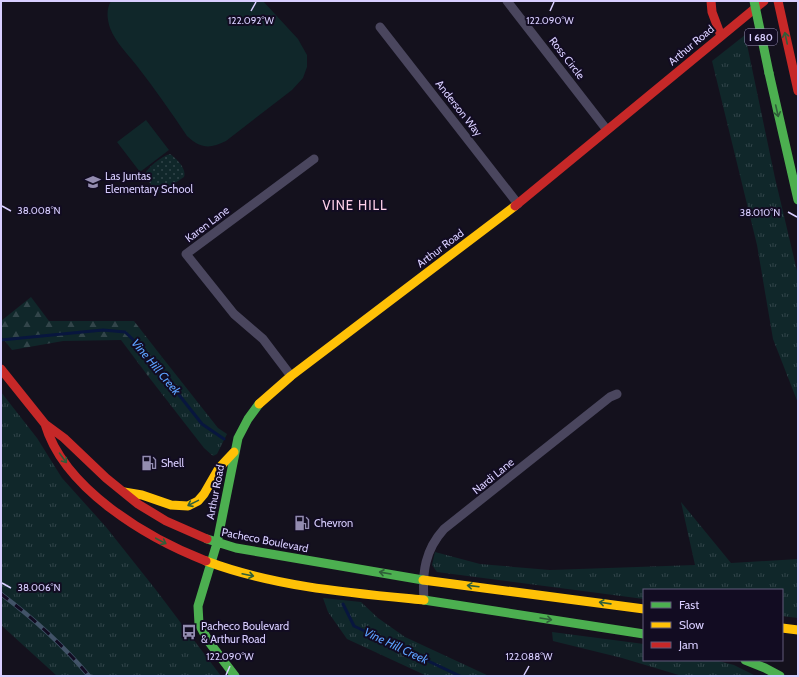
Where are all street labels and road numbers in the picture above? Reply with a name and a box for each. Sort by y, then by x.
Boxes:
street label: Arthur Road [665,22,717,68]
road number: I 680 [745,29,777,45]
street label: Ross Circle [546,34,588,82]
street label: Anderson Way [433,77,486,139]
street label: Karen Lane [182,203,232,245]
street label: Arthur Road [414,226,466,270]
street label: Nardi Lane [469,455,517,497]
street label: Arthur Road [203,463,227,521]
street label: Pacheco Boulevard [220,525,310,555]

